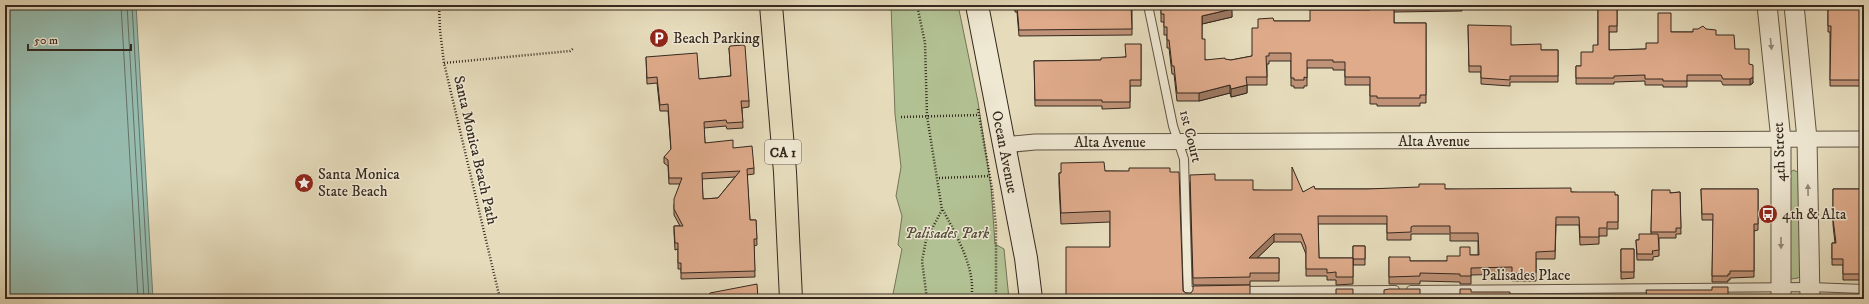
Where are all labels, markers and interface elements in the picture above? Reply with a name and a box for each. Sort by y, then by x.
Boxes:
scale bar [28,26,131,52]
parking icon: Beach Parking [648,27,670,49]
place label: Beach Parking [673,29,760,48]
text: 50 m [34,33,58,48]
one-way arrow [1768,38,1774,50]
street label: Santa Monica Beach Path [449,74,502,227]
street label: 1st Court [1175,108,1206,165]
street label: Ocean Avenue [987,109,1022,195]
street label: 4th Street [1769,121,1790,182]
street label: Alta Avenue [1398,132,1470,151]
street label: Alta Avenue [1074,133,1146,152]
road number: CA 1 [765,140,801,164]
place label: Santa Monica State Beach [318,165,400,201]
place icon: Santa Monica State Beach [293,172,315,194]
one-way arrow [1805,183,1811,196]
bus stop icon: 4th & Alta [1757,203,1779,225]
place label: 4th & Alta [1782,205,1847,224]
park label: Palisades Park [905,224,990,243]
one-way arrow [1778,237,1784,250]
street label: Palisades Place [1482,266,1570,285]

